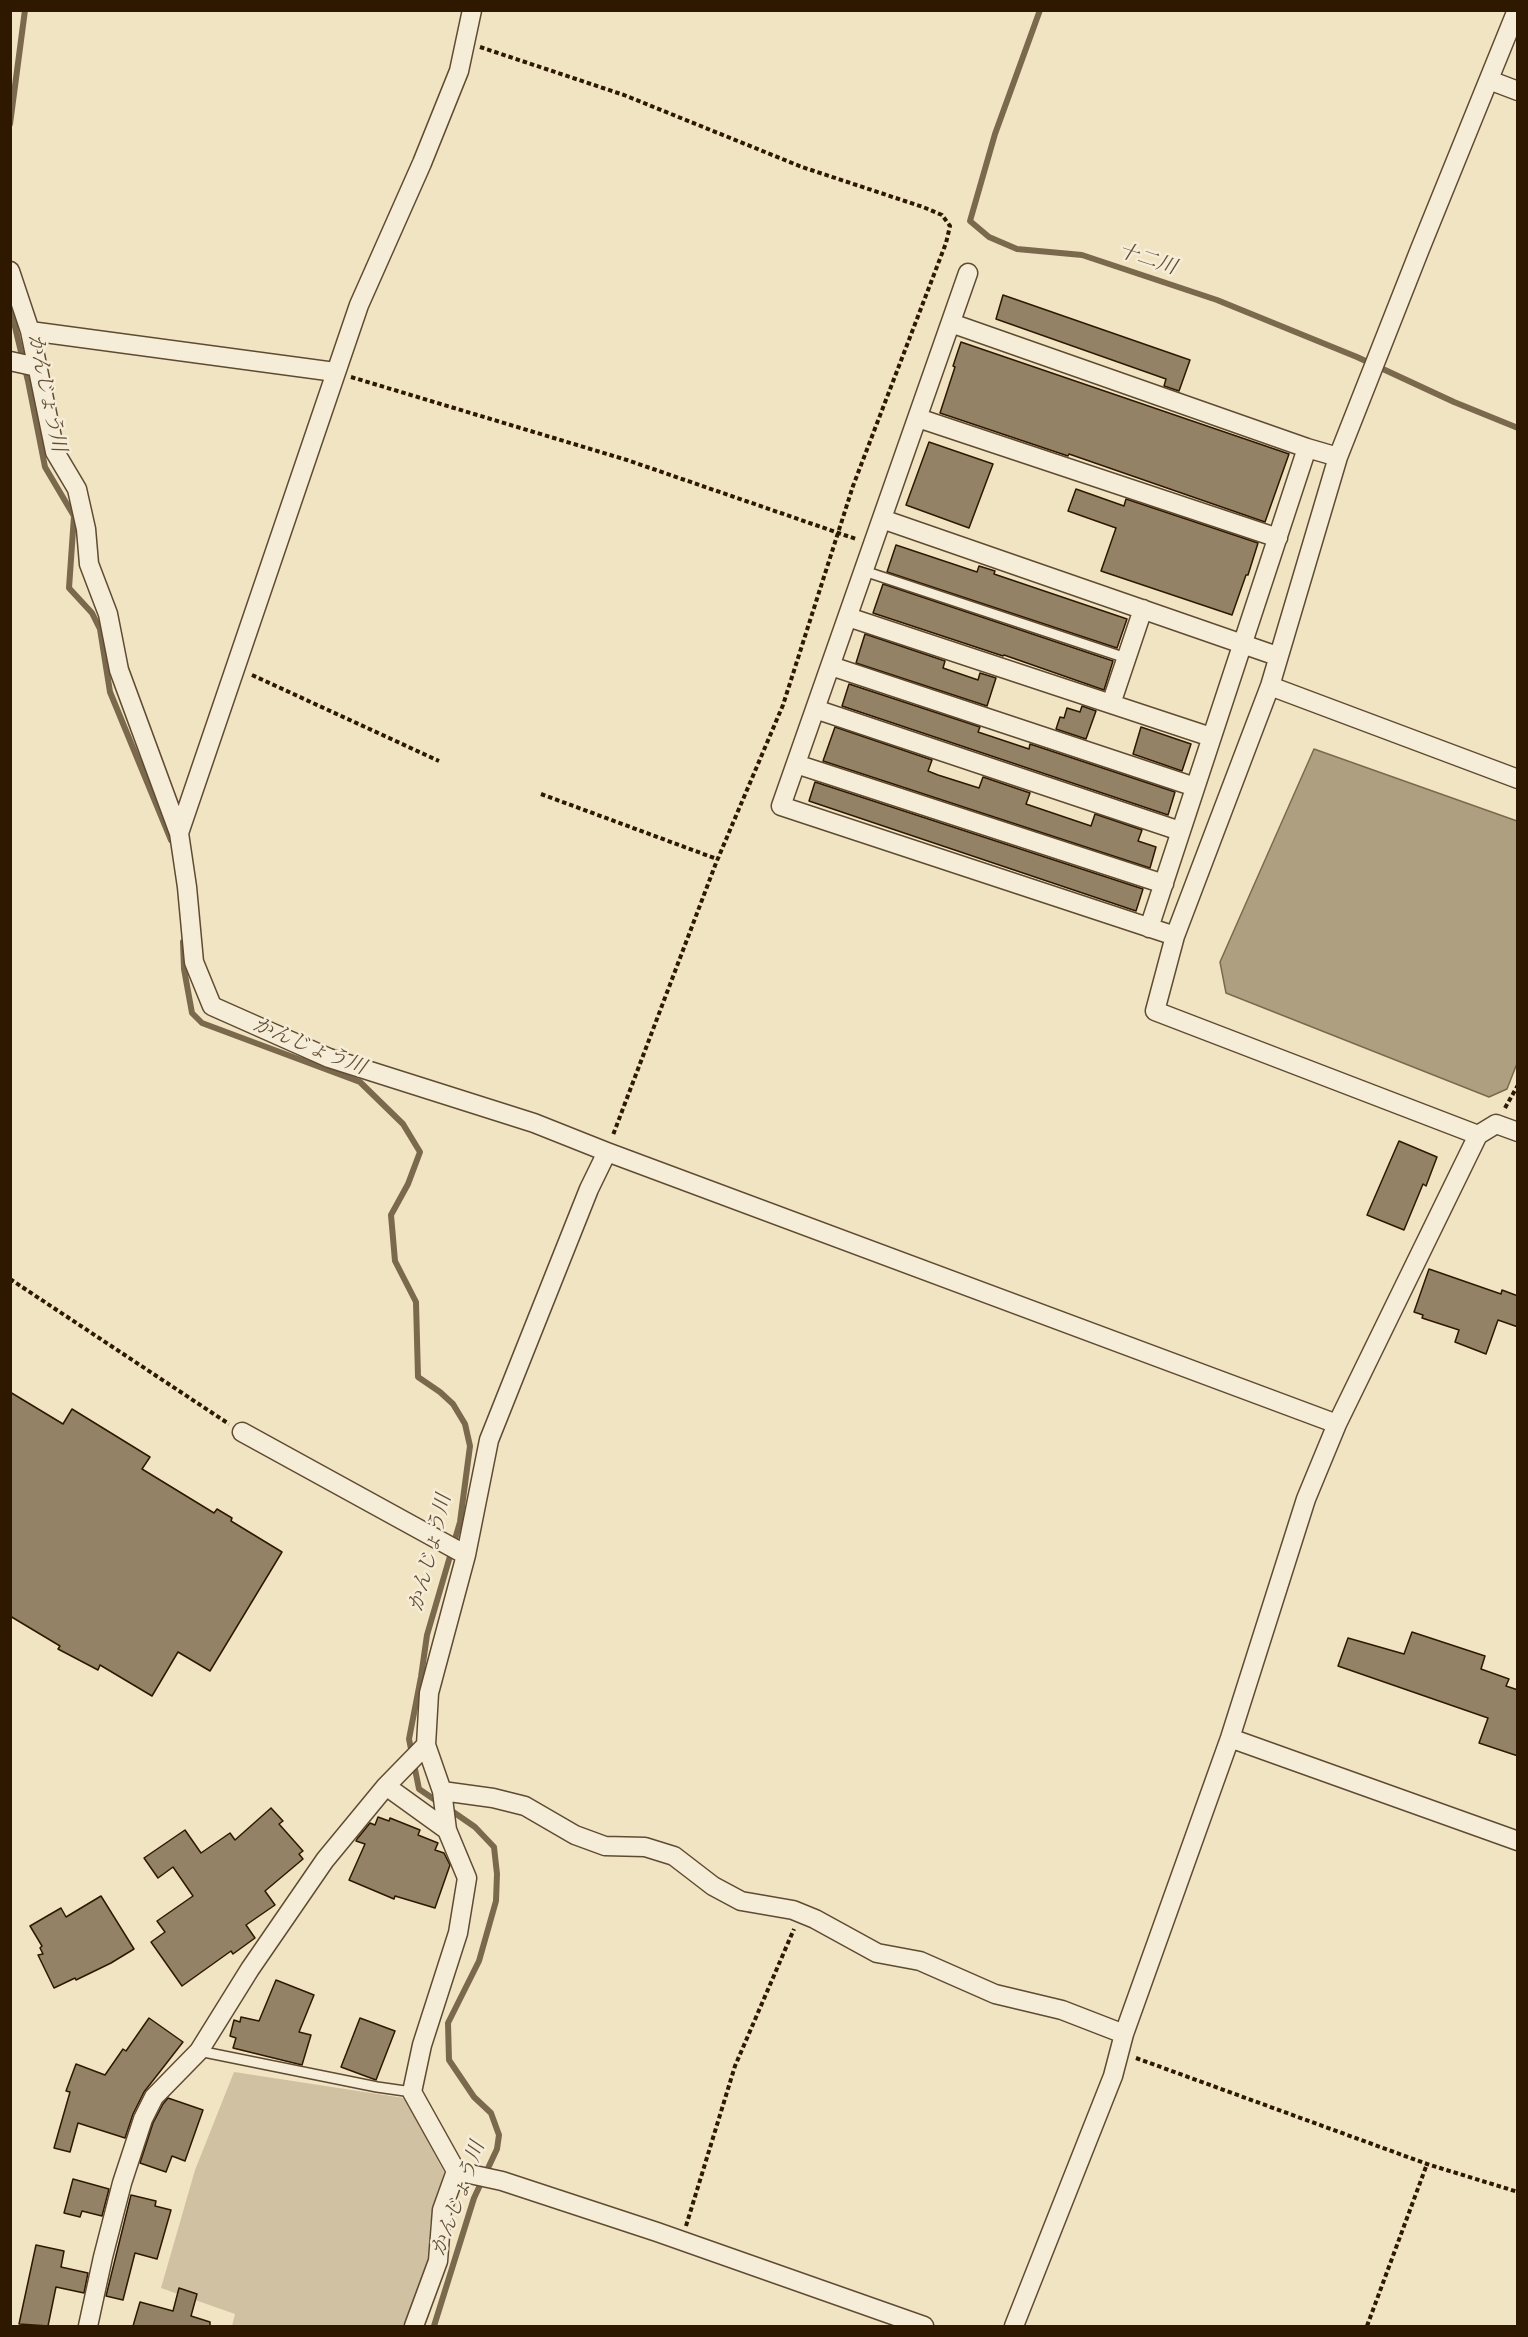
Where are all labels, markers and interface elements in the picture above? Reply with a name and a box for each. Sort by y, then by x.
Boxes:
water label: 十二川 [1115,239,1179,281]
water label: かんじょう川 [22,332,70,454]
water label: かんじょう川 [249,1013,369,1081]
water label: かんじょう川 [405,1492,457,1614]
water label: かんじょう川 [427,2139,491,2259]

